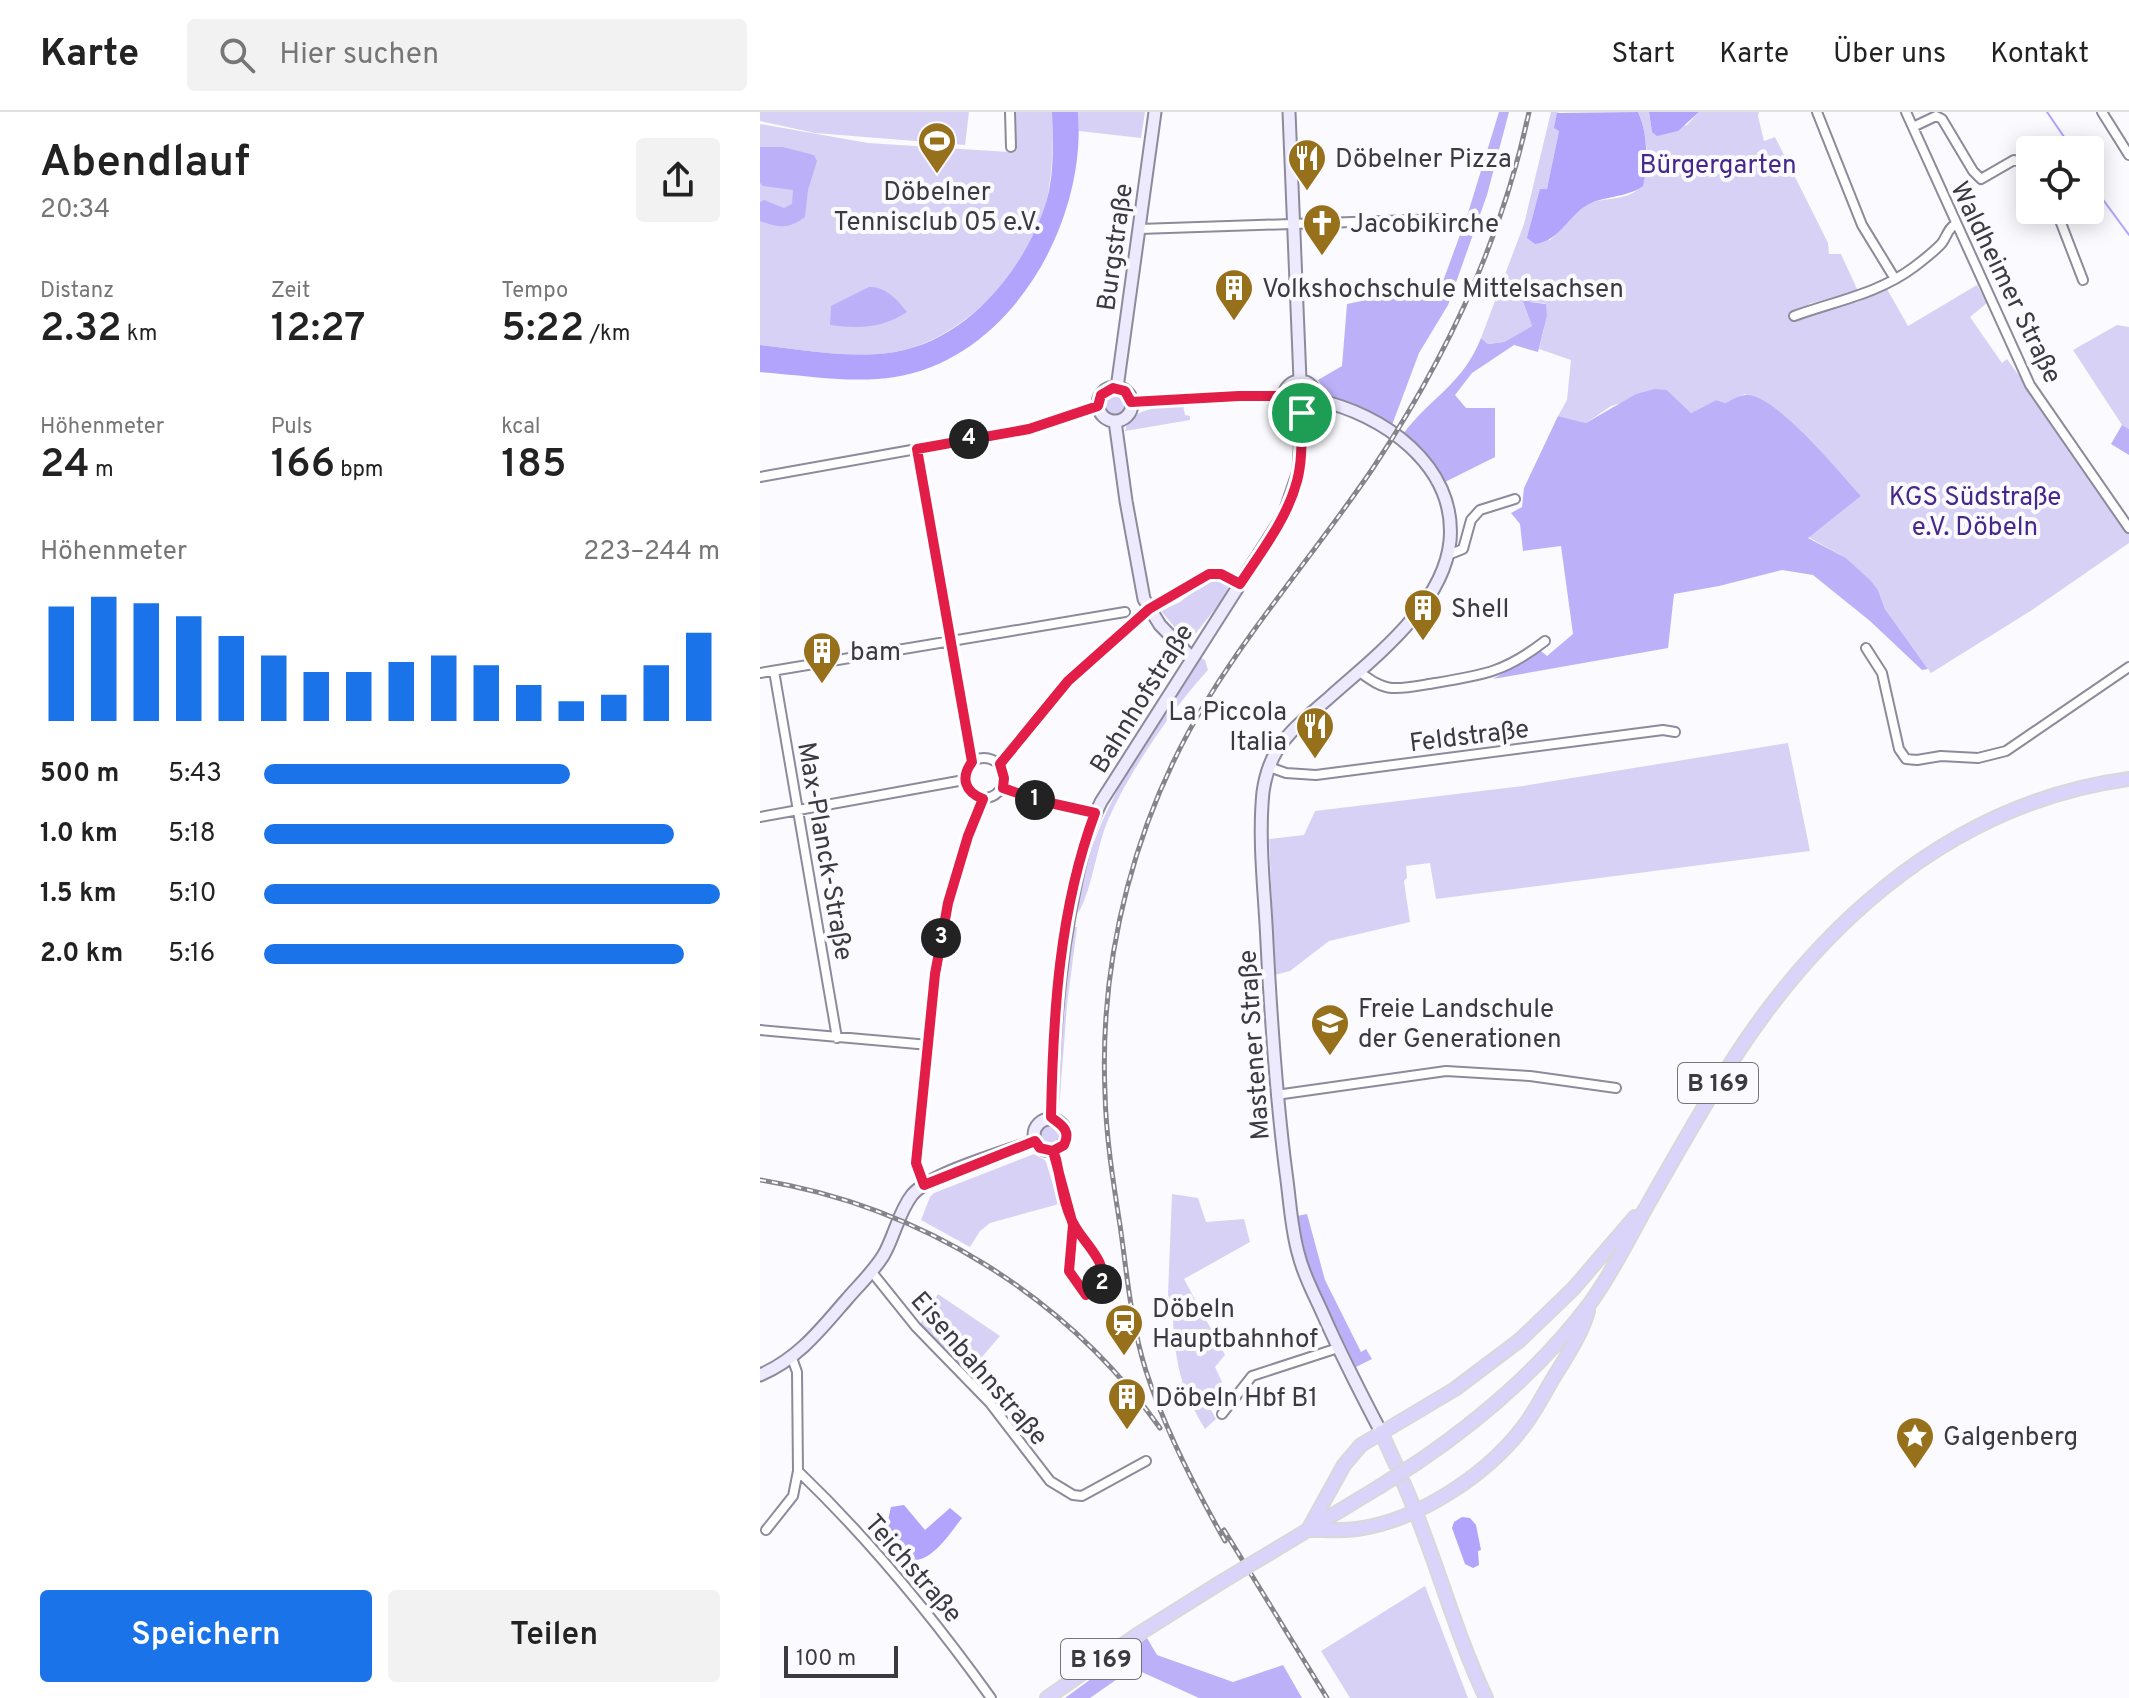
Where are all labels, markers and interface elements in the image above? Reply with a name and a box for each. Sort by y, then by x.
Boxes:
search box [187,19,747,91]
text: Karte [40,31,139,80]
icon: search [215,33,259,77]
text: Hier suchen [279,37,439,74]
text: Start [1611,37,1675,73]
text: Karte [1719,37,1789,73]
text: Über uns [1833,37,1946,73]
text: Kontakt [1990,37,2089,73]
sports icon: Döbelner Tennisclub 05 e.V. [916,120,958,175]
text: Abendlauf [40,136,250,192]
map controls [2016,136,2104,224]
button: locate [2016,136,2104,224]
restaurant icon: Döbelner Pizza [1286,137,1328,192]
button: share [636,138,720,222]
place label: Döbelner Pizza [1335,144,1512,177]
park label: Bürgergarten [1639,150,1797,183]
place label: Döbelner Tennisclub 05 e.V. [834,177,1040,240]
street label: Waldheimer Straße [1942,177,2068,389]
street label: Burgstraße [1091,182,1142,313]
text: 20:34 [40,194,110,227]
church icon: Jacobikirche [1301,202,1343,257]
place label: Jacobikirche [1350,209,1499,242]
building icon: Volkshochschule Mittelsachsen [1213,267,1255,322]
place label: Volkshochschule Mittelsachsen [1262,274,1624,307]
text: Distanz [40,278,114,305]
text: Zeit [271,278,310,305]
text: Tempo [501,278,568,305]
text: 2.32 [40,305,122,355]
text: 12:27 [271,305,366,355]
text: 5:22 [501,305,584,355]
text: km [122,321,157,348]
text: /km [584,321,631,348]
pin [1268,379,1336,447]
icon: arrive [1280,391,1324,435]
text: Höhenmeter [40,414,164,441]
text: Puls [271,414,313,441]
text: kcal [501,414,540,441]
pin: 4 [949,419,989,459]
text: 4 [962,425,976,452]
text: 24 [40,441,90,491]
text: 166 [271,441,335,491]
text: 185 [501,441,566,491]
text: m [90,457,114,484]
text: bpm [335,457,383,484]
park label: KGS Südstraße e.V. Döbeln [1889,482,2061,545]
text: Höhenmeter [40,536,187,569]
text: 223–244 m [583,536,720,569]
building icon: Shell [1402,587,1444,642]
place label: Shell [1451,594,1509,627]
street label: Bahnhofstraße [1084,618,1202,780]
building icon: bam [801,630,843,685]
place label: bam [850,637,901,670]
place label: La Piccola Italia [1168,697,1287,760]
restaurant icon: La Piccola Italia [1294,705,1336,760]
street label: Feldstraße [1408,714,1531,761]
street label: Max-Planck-Straße [788,740,859,963]
text: 500 m [40,758,119,791]
text: 5:43 [168,758,222,791]
pin: 1 [1015,780,1055,820]
text: 1 [1031,786,1039,813]
text: 1.0 km [40,818,118,851]
text: 5:18 [168,818,216,851]
text: 1.5 km [40,878,117,911]
text: 5:10 [168,878,216,911]
pin: 3 [921,918,961,958]
text: 3 [934,924,948,951]
text: 2.0 km [40,938,123,971]
text: 5:16 [168,938,215,971]
street label: Mastener Straße [1232,949,1279,1141]
place label: Freie Landschule der Generationen [1358,994,1562,1057]
school or university icon: Freie Landschule der Generationen [1309,1002,1351,1057]
road number: B 169 [1678,1063,1758,1103]
pin: 2 [1082,1264,1122,1304]
text: 2 [1095,1270,1109,1297]
street label: Eisenbahnstraße [902,1286,1054,1454]
place label: Döbeln Hauptbahnhof [1152,1294,1318,1357]
station icon: Döbeln Hauptbahnhof [1103,1302,1145,1357]
building icon: Döbeln Hbf B1 [1106,1376,1148,1431]
place label: Döbeln Hbf B1 [1155,1383,1318,1416]
place icon: Galgenberg [1894,1415,1936,1470]
place label: Galgenberg [1943,1422,2078,1455]
street label: Teichstraße [856,1508,968,1631]
button: Speichern [40,1590,372,1682]
button: Teilen [388,1590,720,1682]
road number: B 169 [1061,1639,1141,1679]
scale bar [784,1642,898,1678]
text: 100 m [796,1646,856,1673]

